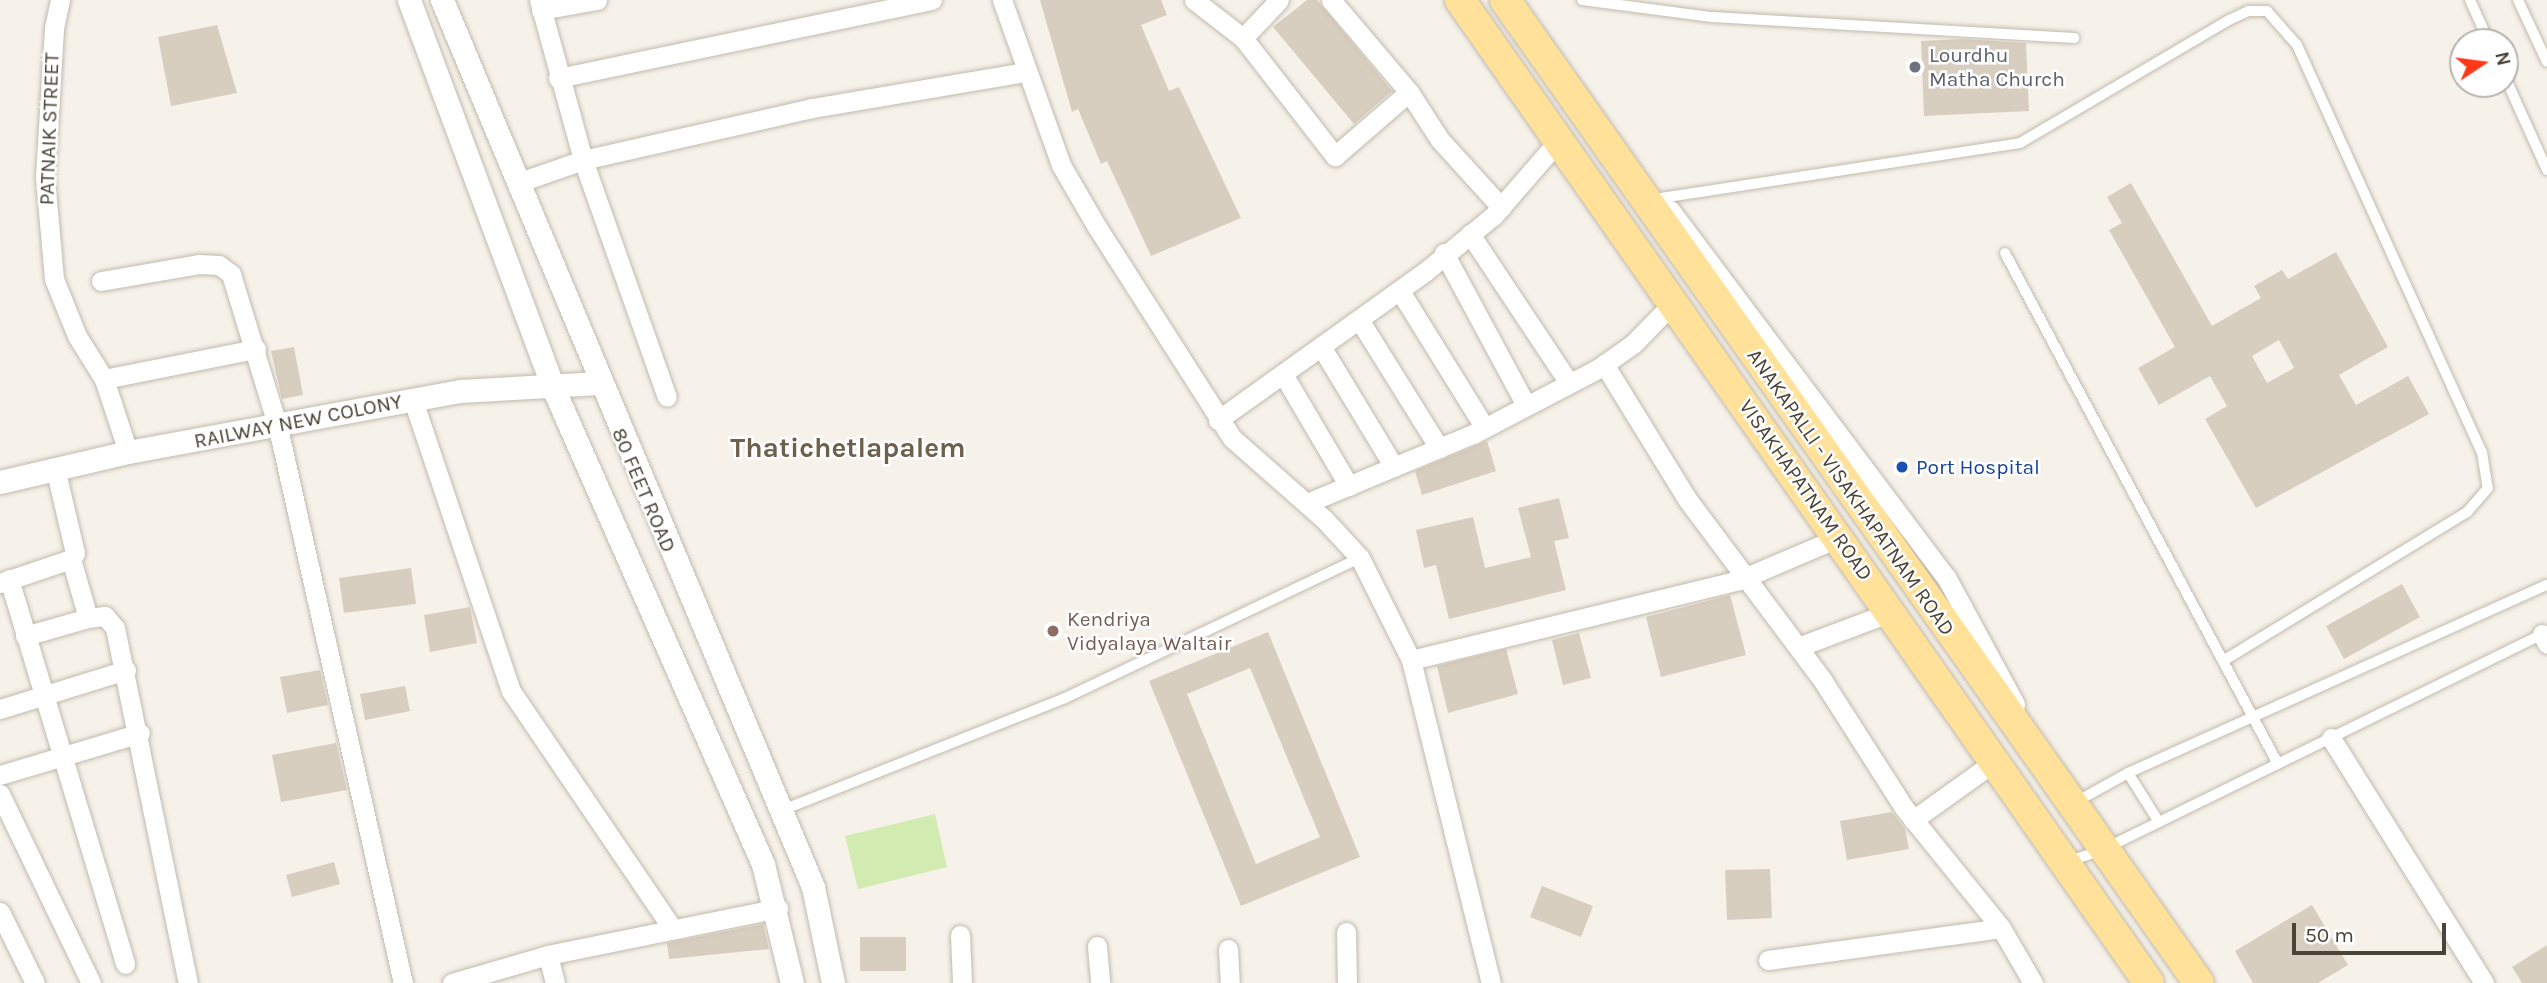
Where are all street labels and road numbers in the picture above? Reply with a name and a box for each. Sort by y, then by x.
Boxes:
street label: PATNAIK STREET [34,52,64,206]
street label: ANAKAPALLI - VISAKHAPATNAM ROAD [1742,344,1960,640]
street label: RAILWAY NEW COLONY [192,388,404,454]
street label: VISAKHAPATNAM ROAD [1734,395,1878,585]
street label: 80 FEET ROAD [606,424,682,556]

